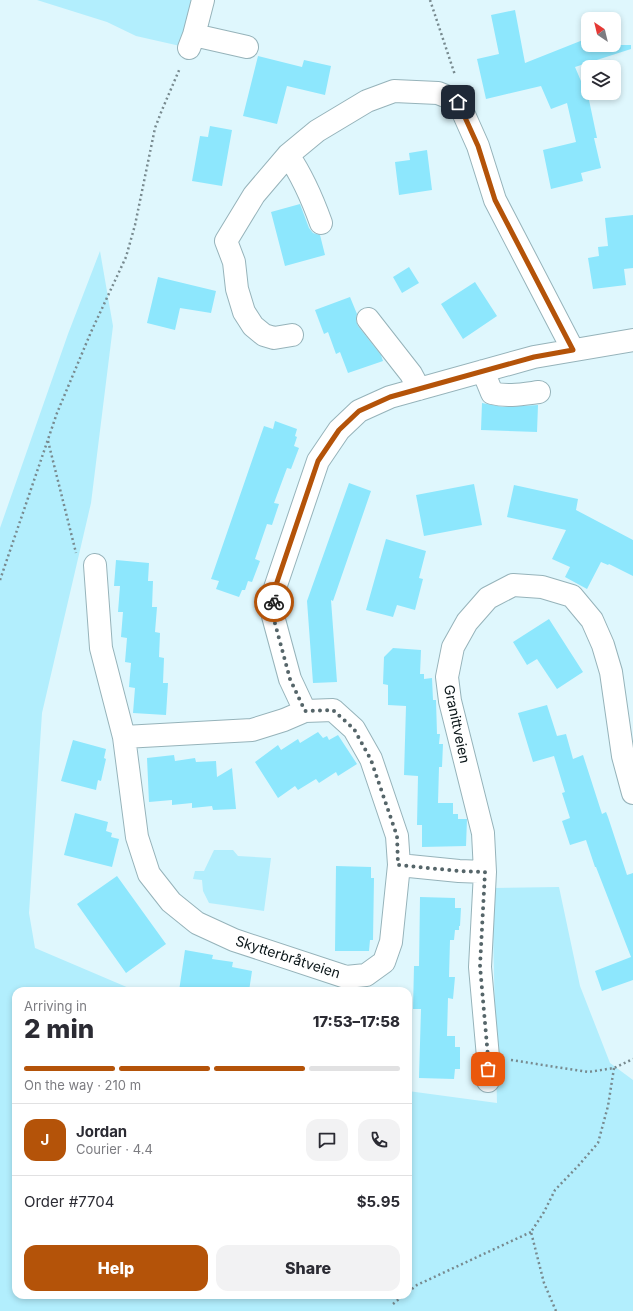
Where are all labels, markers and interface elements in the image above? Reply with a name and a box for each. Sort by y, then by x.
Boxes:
north arrow [581,12,621,52]
map controls [581,12,621,100]
button: layers [581,60,621,100]
pin [441,85,475,119]
icon: home [447,91,469,113]
courier [254,582,294,622]
icon: bike [263,591,285,613]
street label: Granittveien [441,683,474,765]
street label: Skytterbråtveien [234,932,343,981]
text: Arriving in [24,998,87,1014]
text: 17:53–17:58 [313,1012,400,1031]
text: 2 min [24,1013,94,1044]
pin [471,1052,505,1086]
icon: bag [477,1058,499,1080]
text: On the way · 210 m [24,1077,141,1093]
button: chat [306,1119,348,1161]
button: phone [358,1119,400,1161]
text: Jordan [76,1122,127,1141]
text: J [41,1130,49,1149]
text: Courier · 4.4 [76,1141,153,1157]
text: Order #7704 [24,1192,114,1211]
text: $5.95 [357,1192,400,1211]
button: Help [24,1245,208,1291]
button: Share [216,1245,400,1291]

